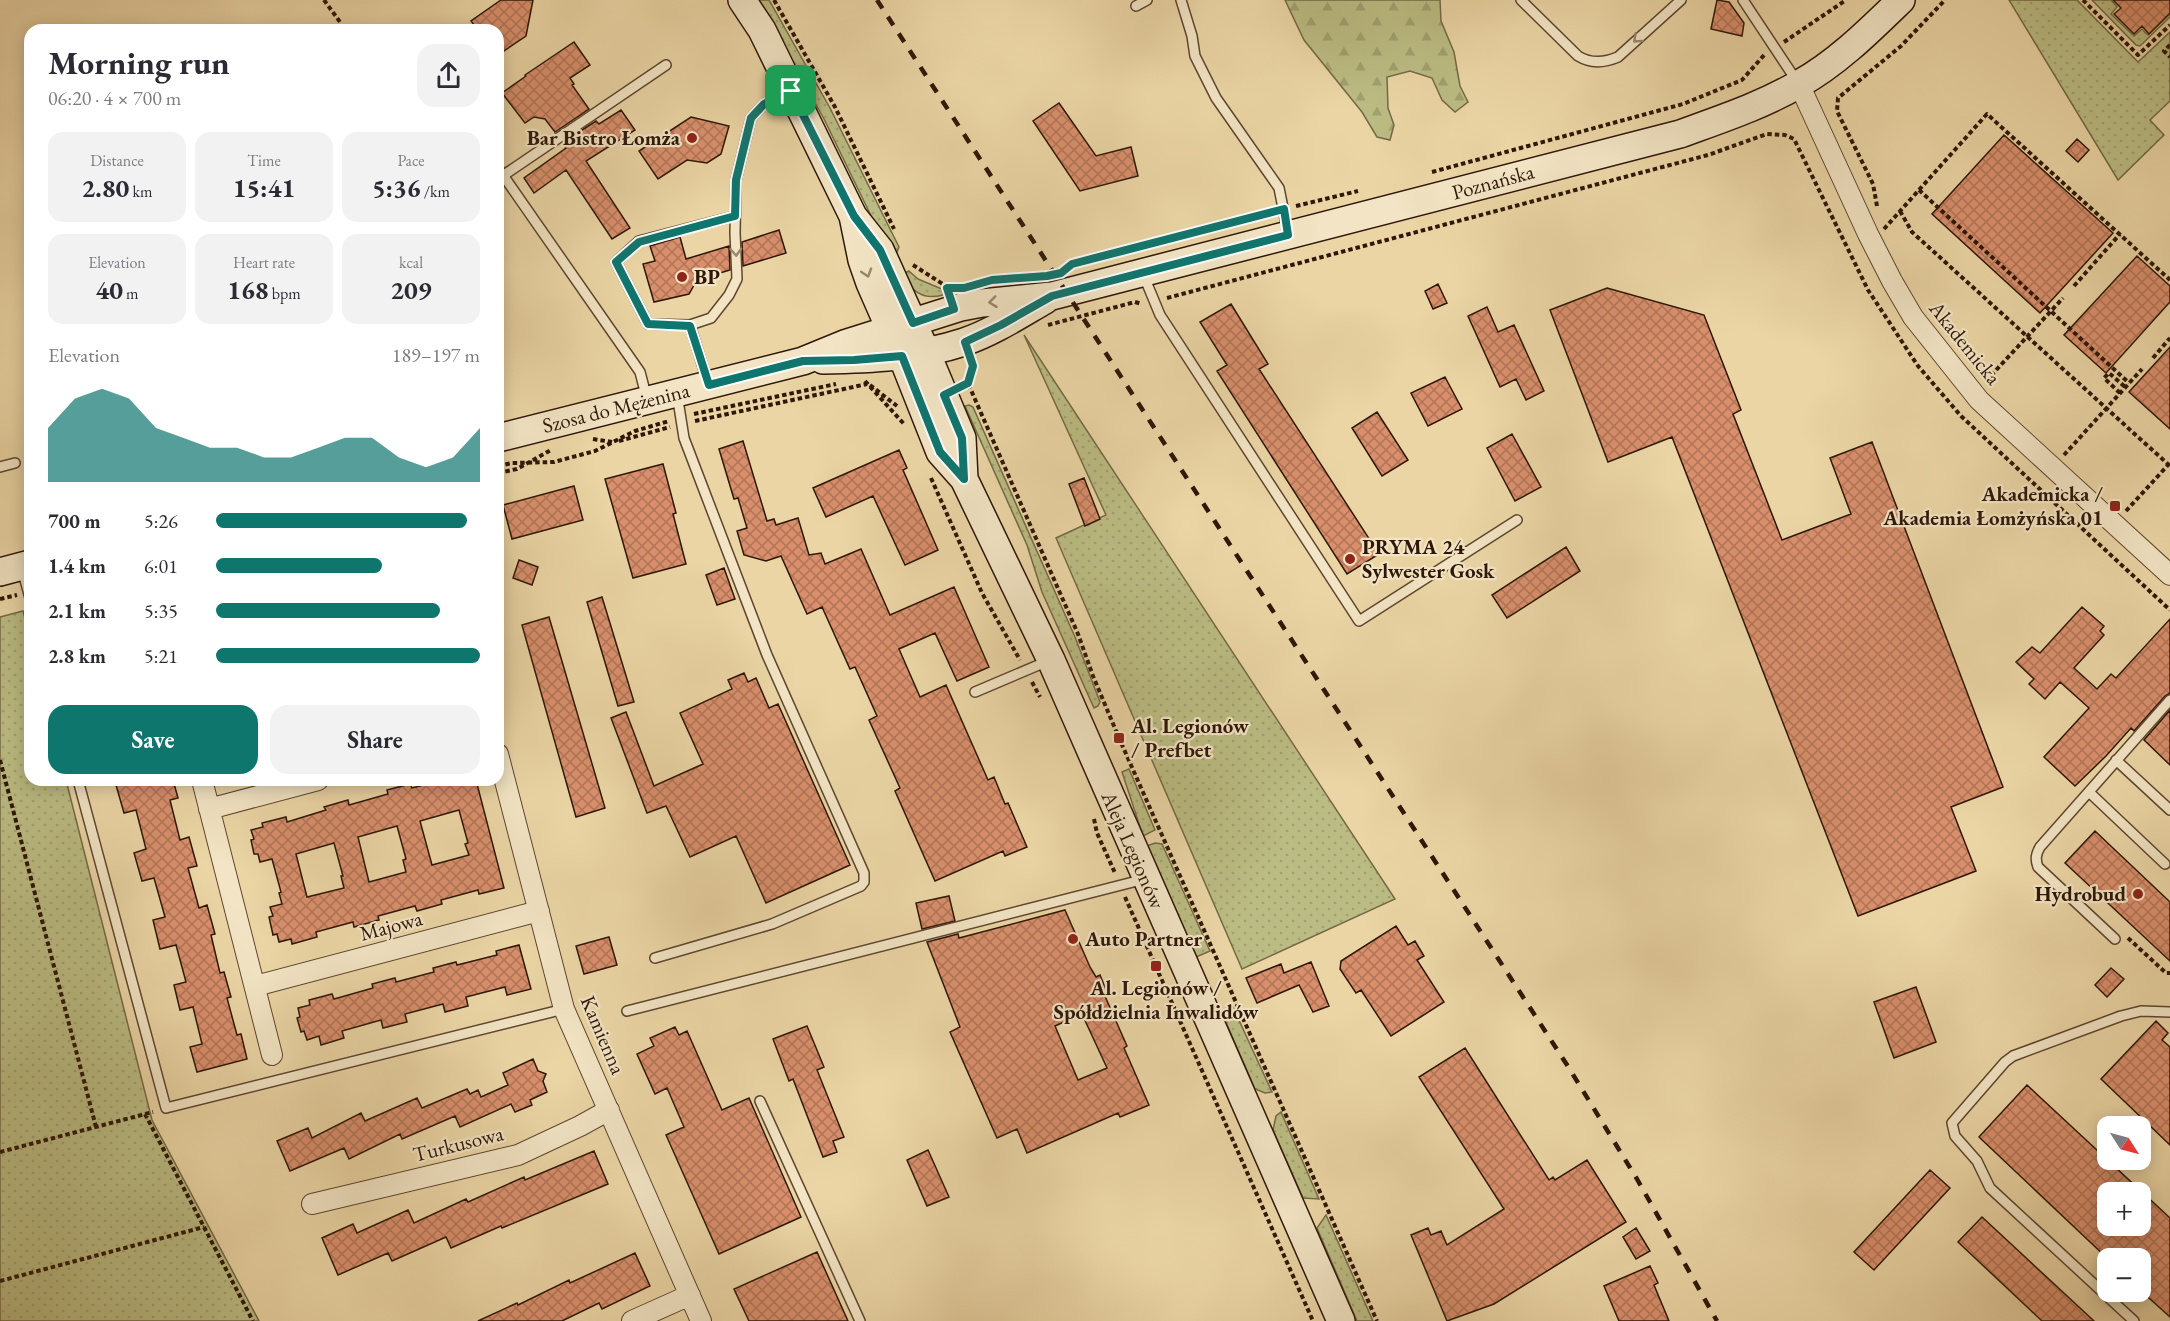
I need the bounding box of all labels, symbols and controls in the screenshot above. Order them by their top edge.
one-way arrow [1634,32,1644,43]
text: Morning run [48,41,230,84]
button: share [417,44,480,107]
pin [765,65,816,116]
icon: arrive [774,74,807,107]
text: 06:20 · 4 × 700 m [48,85,181,111]
place label: Bar Bistro Łomża [527,124,681,151]
marker: Bar Bistro Łomża [685,131,699,145]
text: Distance [90,150,144,171]
text: Time [247,150,281,171]
text: Pace [398,150,424,171]
street label: Poznańska [1449,157,1538,205]
text: 2.80 [82,171,129,205]
text: 15:41 [233,171,295,205]
text: 5:36 [372,171,421,205]
text: km [129,181,152,202]
text: /km [421,181,450,202]
one-way arrow [729,247,742,256]
text: Elevation [88,252,146,273]
text: Heart rate [233,252,295,273]
text: kcal [399,252,423,273]
place label: BP [694,263,720,290]
one-way arrow [859,267,872,278]
marker: BP [675,270,689,284]
text: 40 [95,273,123,307]
text: 168 [227,273,269,307]
text: 209 [390,273,432,307]
text: m [123,283,139,304]
text: bpm [269,283,301,304]
one-way arrow [989,295,998,307]
street label: Akademicka [1923,295,2008,390]
text: Elevation [48,342,120,368]
text: 189–197 m [392,342,480,368]
street label: Szosa do Mężenina [539,376,693,439]
place label: Akademicka / Akademia Łomżyńska 01 [1882,480,2103,531]
marker: Akademicka / Akademia Łomżyńska 01 [2108,499,2122,513]
text: 700 m [48,508,101,534]
text: 5:26 [144,508,178,534]
place label: PRYMA 24 Sylwester Gosk [1362,533,1495,584]
marker: PRYMA 24 Sylwester Gosk [1343,552,1357,566]
text: 1.4 km [48,553,106,579]
text: 6:01 [144,553,178,579]
text: 2.1 km [48,598,106,624]
text: 5:35 [144,598,178,624]
text: 2.8 km [48,643,106,669]
text: 5:21 [144,643,178,669]
button: Save [48,705,258,774]
button: Share [270,705,480,774]
place label: Al. Legionów / Prefbet [1130,712,1249,763]
marker: Al. Legionów / Prefbet [1112,731,1126,745]
street label: Aleja Legionów [1095,786,1172,913]
place label: Hydrobud [2035,880,2126,907]
marker: Hydrobud [2131,887,2145,901]
street label: Majowa [356,904,426,947]
place label: Auto Partner [1084,925,1202,952]
marker: Auto Partner [1066,932,1080,946]
marker: Al. Legionów / Spółdzielnia Inwalidów [1149,959,1163,973]
place label: Al. Legionów / Spółdzielnia Inwalidów [1054,974,1259,1025]
street label: Kamienna [575,991,632,1079]
north arrow [2097,1116,2151,1170]
map controls [2097,1116,2151,1302]
street label: Turkusowa [410,1119,507,1168]
button: + [2097,1182,2151,1236]
button: − [2097,1248,2151,1302]

